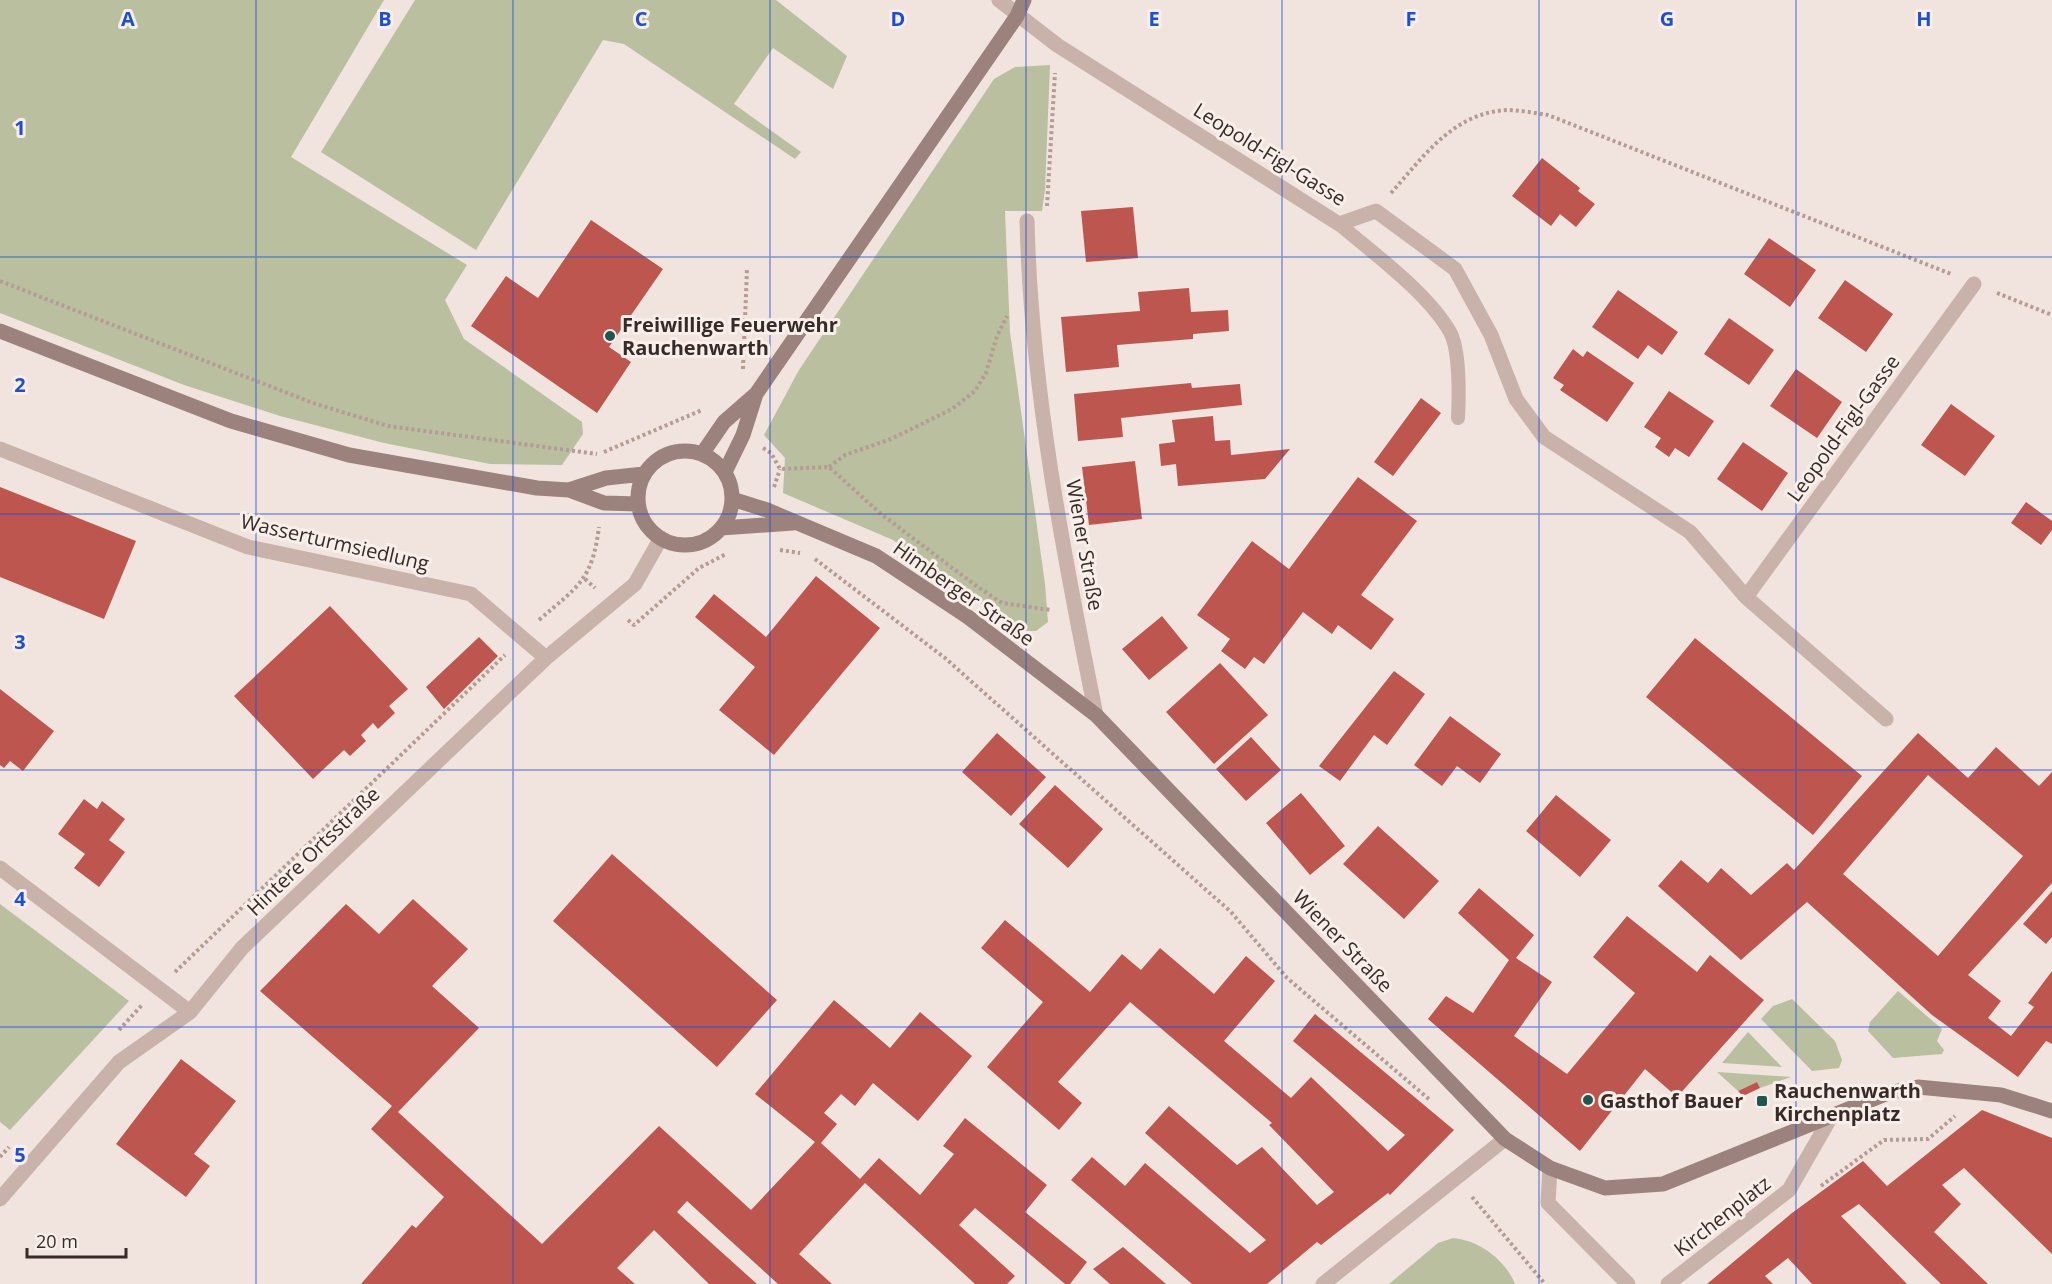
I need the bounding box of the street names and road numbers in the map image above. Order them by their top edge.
street label: Leopold-Figl-Gasse [1188,96,1352,212]
street label: Leopold-Figl-Gasse [1781,349,1905,507]
street label: Wiener Straße [1060,477,1110,613]
street label: Wasserturmsiedlung [238,507,432,577]
street label: Himberger Straße [888,534,1040,652]
street label: Hintere Ortsstraße [241,780,385,922]
street label: Wiener Straße [1287,884,1399,998]
street label: Kirchenplatz [1668,1170,1776,1262]

